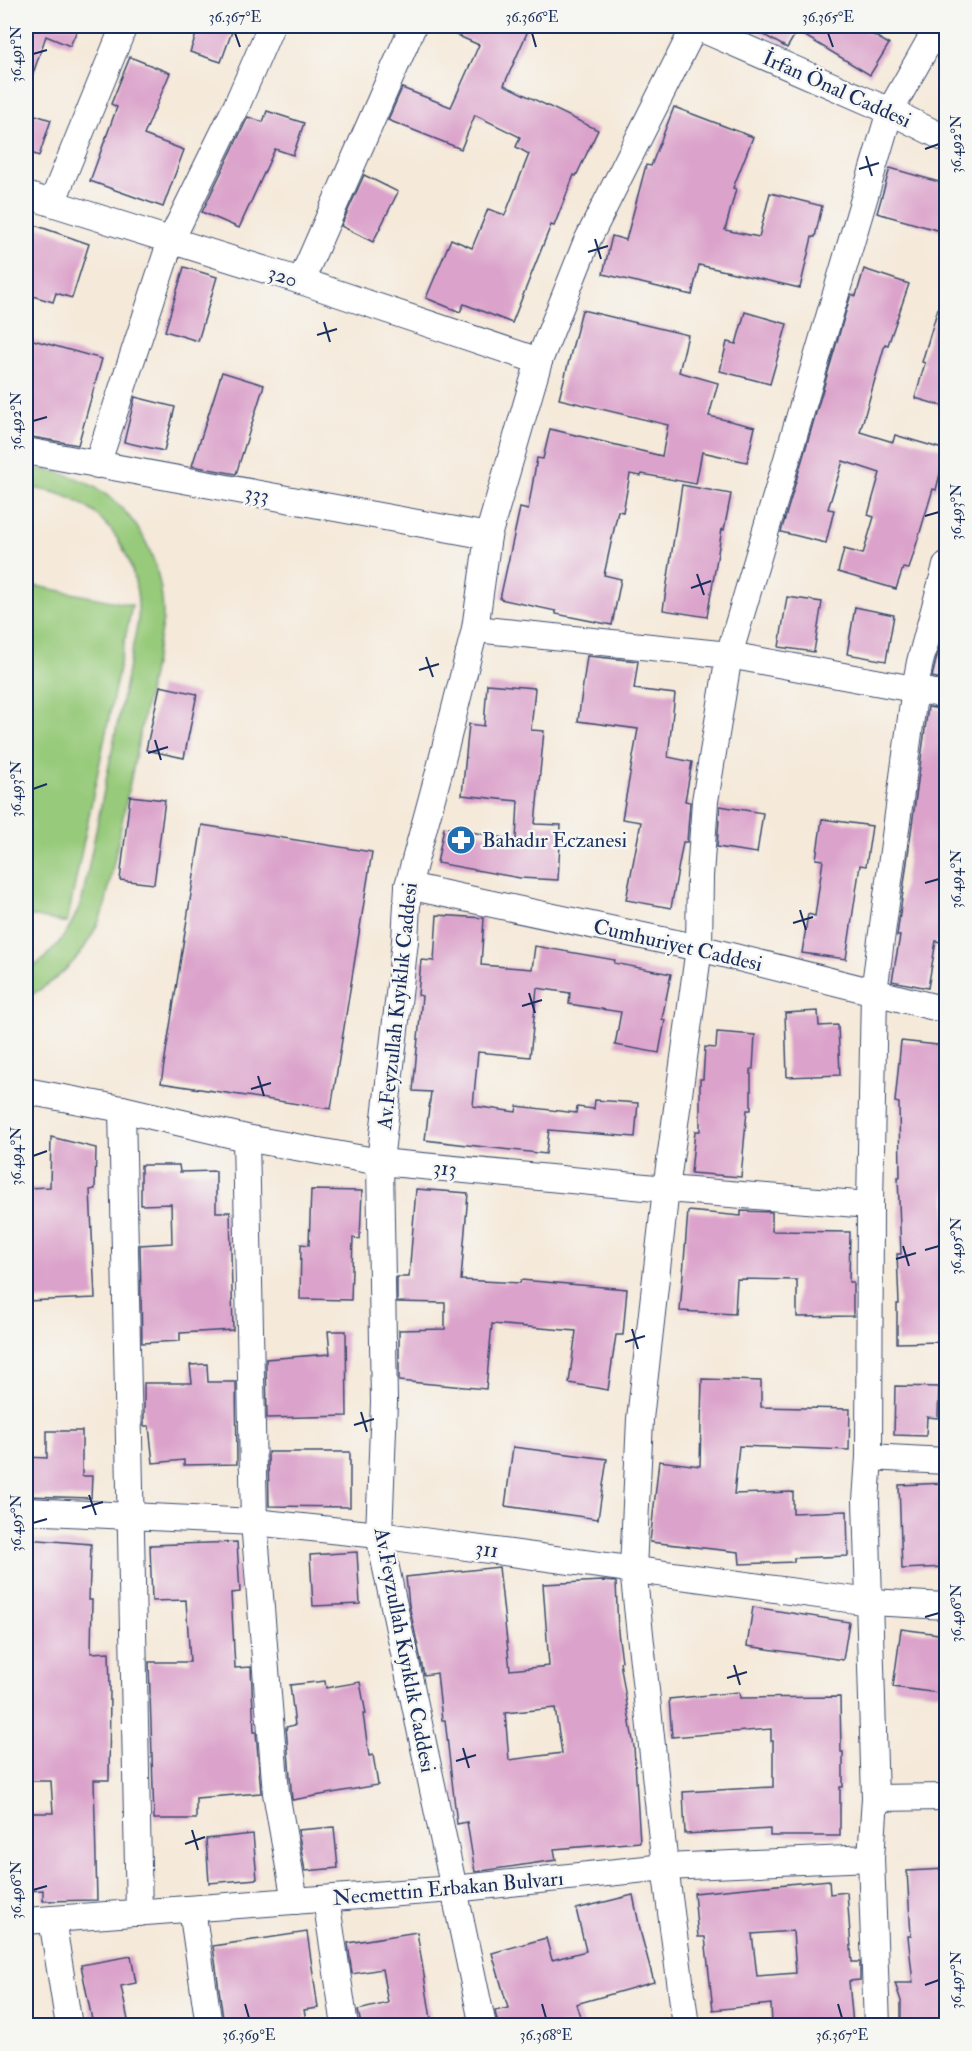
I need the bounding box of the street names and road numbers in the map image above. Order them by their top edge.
street label: İrfan Önal Caddesi [758,45,916,134]
street label: 320 [265,259,301,294]
street label: 333 [243,479,271,510]
street label: Av.Feyzullah Kıyıklık Caddesi [371,881,424,1132]
street label: Cumhuriyet Caddesi [591,913,765,978]
street label: 313 [432,1154,458,1183]
street label: Av.Feyzullah Kıyıklık Caddesi [367,1525,442,1775]
street label: 311 [474,1535,500,1564]
street label: Necmettin Erbakan Bulvarı [331,1865,565,1912]

